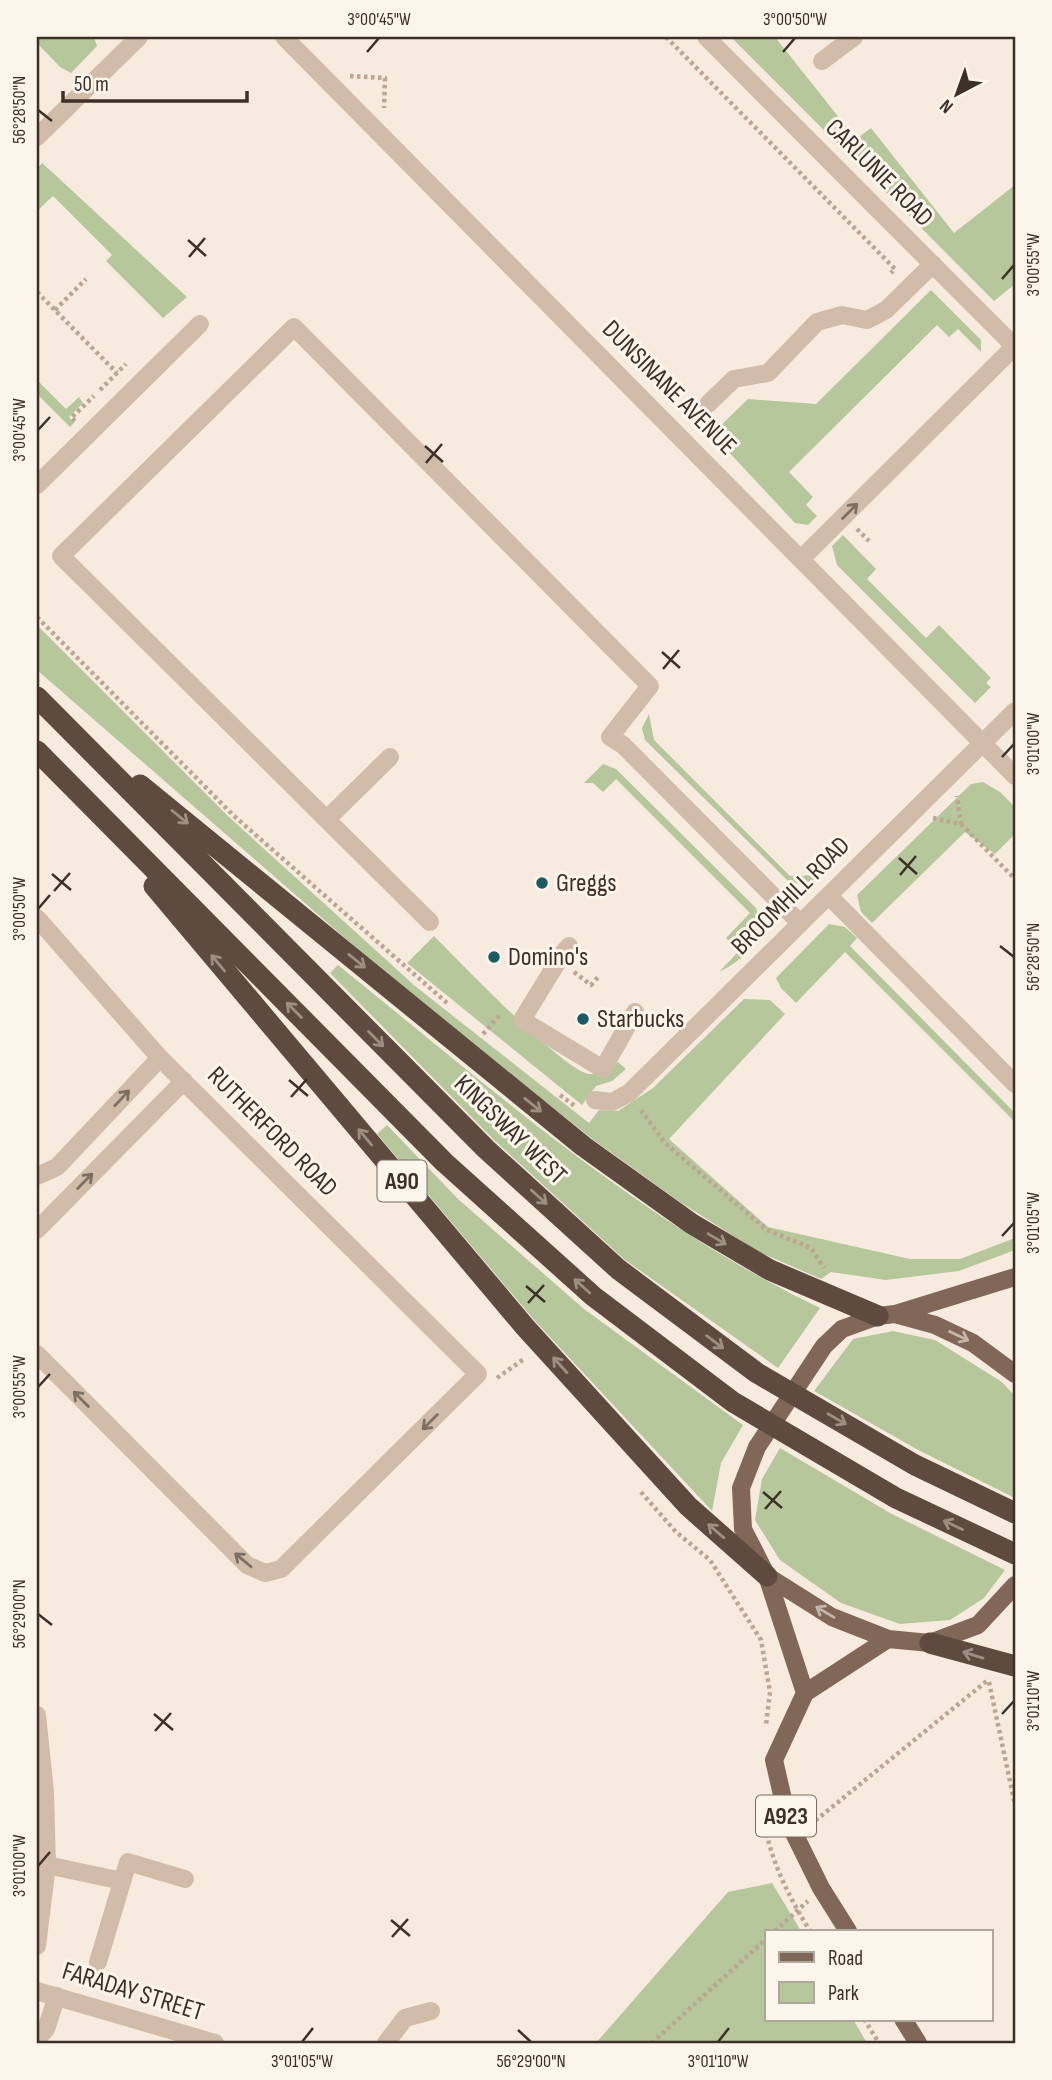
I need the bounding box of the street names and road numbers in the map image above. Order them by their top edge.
street label: CARLUNIE ROAD [819,113,939,233]
street label: DUNSINANE AVENUE [595,314,743,462]
street label: BROOMHILL ROAD [725,830,857,962]
street label: RUTHERFORD ROAD [200,1060,344,1204]
street label: KINGSWAY WEST [447,1069,573,1191]
road number: A90 [378,1161,426,1202]
road number: A923 [756,1796,816,1837]
street label: FARADAY STREET [58,1956,208,2028]

